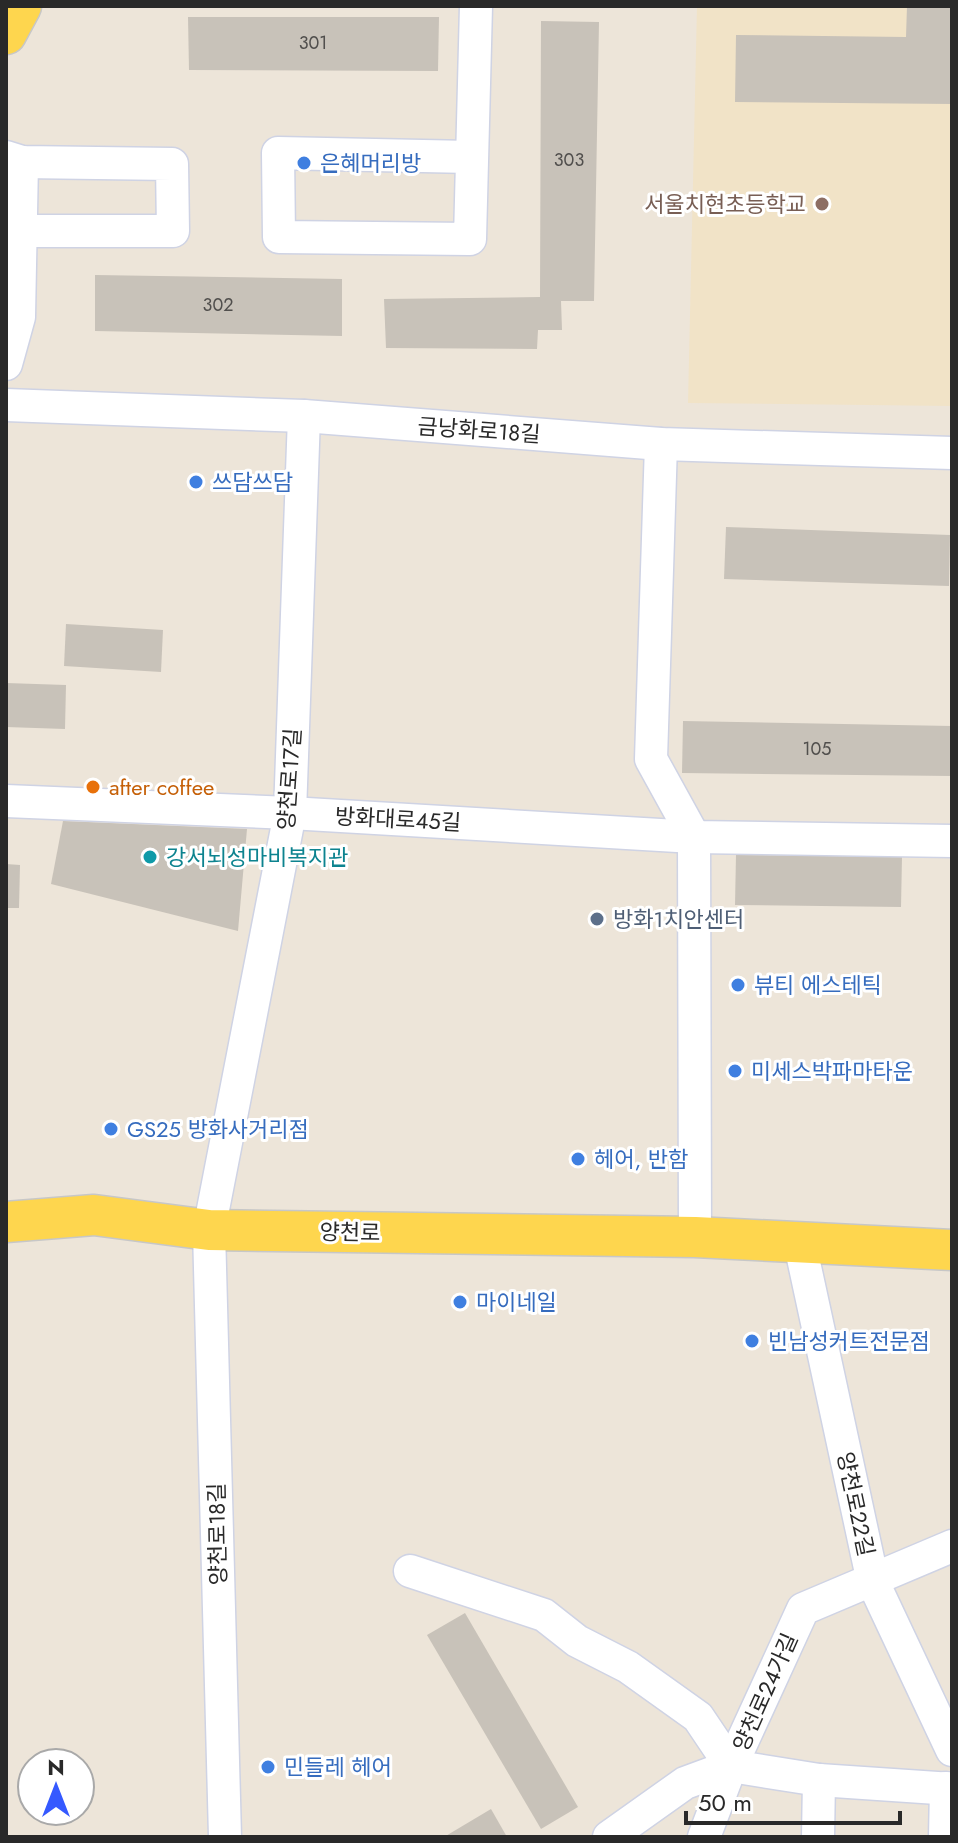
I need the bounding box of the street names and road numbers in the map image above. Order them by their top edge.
street label: 금낭화로18길 [416,410,542,450]
street label: 양천로17길 [269,727,309,831]
street label: 방화대로45길 [334,800,462,838]
street label: 양천로 [319,1215,381,1249]
street label: 양천로22길 [829,1449,883,1559]
street label: 양천로18길 [200,1482,234,1586]
street label: 양천로24가길 [725,1628,805,1756]

